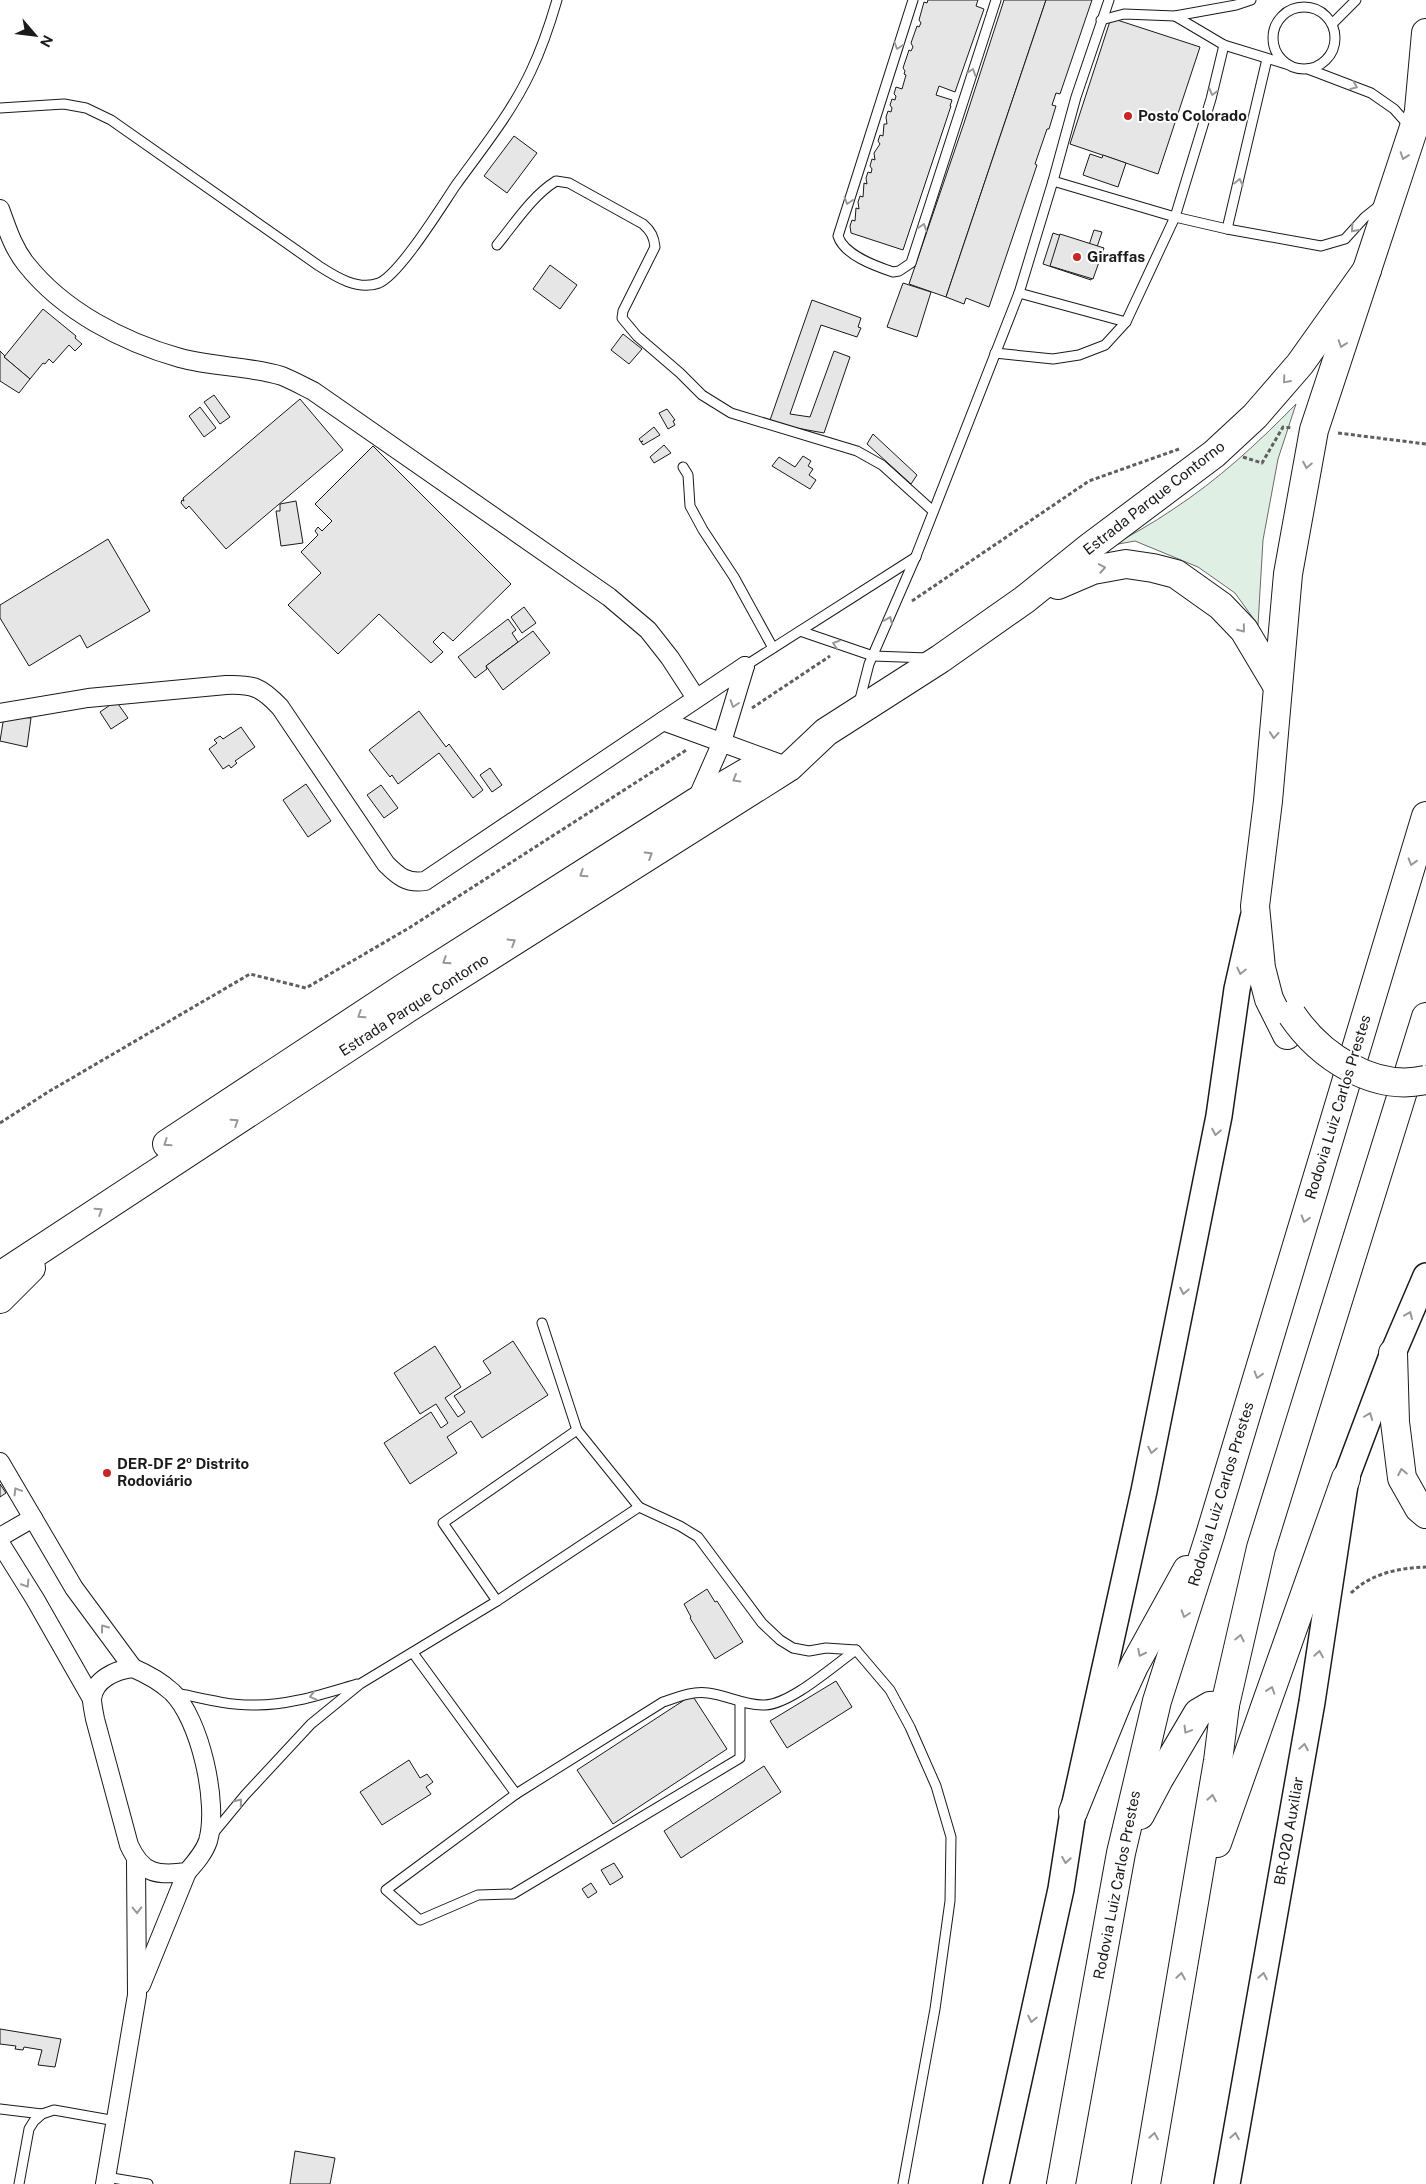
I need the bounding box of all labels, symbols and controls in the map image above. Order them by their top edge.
north arrow [10,10,60,60]
text: N [37,33,56,50]
one-way arrow [894,42,904,50]
one-way arrow [967,68,977,77]
one-way arrow [1349,80,1357,90]
one-way arrow [1208,88,1219,97]
place label: Posto Colorado [1138,107,1247,124]
marker: Posto Colorado [1122,110,1134,122]
one-way arrow [1399,152,1409,160]
one-way arrow [1233,177,1244,186]
one-way arrow [844,196,854,205]
one-way arrow [917,223,927,231]
one-way arrow [1351,223,1360,232]
place label: Giraffas [1087,248,1145,265]
marker: Giraffas [1071,251,1083,263]
one-way arrow [1338,339,1348,348]
one-way arrow [1283,374,1292,383]
street label: Estrada Parque Contorno [1080,437,1228,558]
one-way arrow [1302,461,1313,469]
one-way arrow [1097,564,1106,574]
one-way arrow [882,616,893,625]
one-way arrow [1237,623,1245,632]
one-way arrow [833,640,841,650]
one-way arrow [729,699,739,708]
one-way arrow [1268,731,1279,739]
one-way arrow [732,772,741,782]
one-way arrow [644,852,653,862]
one-way arrow [1407,858,1417,866]
one-way arrow [579,867,588,877]
one-way arrow [506,939,515,949]
street label: Estrada Parque Contorno [336,950,492,1059]
one-way arrow [442,955,451,964]
one-way arrow [1236,967,1247,976]
one-way arrow [357,1009,366,1019]
street label: Rodovia Luiz Carlos Prestes [1301,1013,1374,1201]
one-way arrow [230,1118,239,1128]
one-way arrow [1211,1127,1221,1136]
one-way arrow [163,1137,172,1147]
one-way arrow [94,1207,103,1217]
one-way arrow [1300,1214,1310,1223]
one-way arrow [1179,1287,1189,1295]
one-way arrow [1403,1311,1414,1320]
one-way arrow [1253,1370,1263,1378]
street label: Rodovia Luiz Carlos Prestes [1184,1400,1257,1588]
one-way arrow [1363,1412,1373,1421]
one-way arrow [1147,1446,1158,1455]
place label: DER-DF 2º Distrito Rodoviário [117,1455,250,1489]
marker: DER-DF 2º Distrito Rodoviário [101,1467,113,1479]
one-way arrow [1398,1468,1408,1477]
one-way arrow [14,1488,24,1497]
one-way arrow [20,1578,29,1588]
one-way arrow [1180,1609,1190,1617]
one-way arrow [101,1624,110,1634]
one-way arrow [1234,1634,1245,1643]
one-way arrow [1137,1648,1147,1657]
one-way arrow [1314,1650,1324,1658]
one-way arrow [1265,1686,1275,1695]
one-way arrow [309,1691,317,1701]
one-way arrow [1184,1724,1194,1733]
one-way arrow [1298,1743,1308,1751]
street label: BR-020 Auxiliar [1271,1775,1306,1887]
street label: Rodovia Luiz Carlos Prestes [1090,1789,1143,1981]
one-way arrow [1206,1794,1216,1803]
one-way arrow [233,1799,242,1808]
one-way arrow [1061,1855,1071,1864]
one-way arrow [132,1907,142,1915]
one-way arrow [1175,1971,1185,1980]
one-way arrow [1257,1972,1267,1980]
one-way arrow [1028,2014,1038,2023]
one-way arrow [1149,2132,1159,2140]
one-way arrow [1230,2132,1240,2140]

